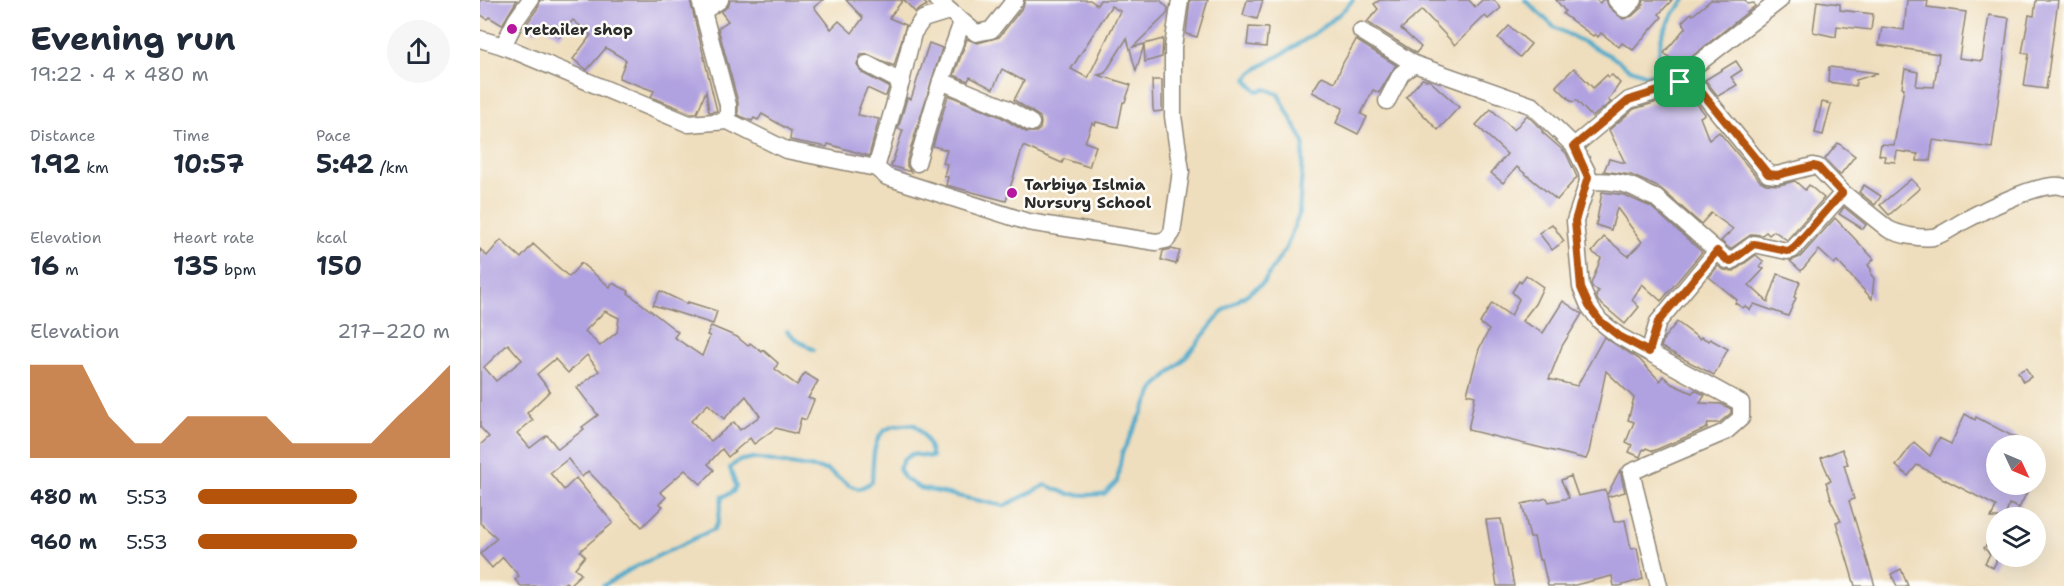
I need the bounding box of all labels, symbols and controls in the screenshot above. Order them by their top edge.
text: Evening run [30,16,236,61]
place label: retailer shop [524,19,633,40]
button: share [387,20,450,83]
marker: retailer shop [505,22,519,36]
pin [1654,56,1705,107]
text: 19:22 · 4 × 480 m [30,61,209,87]
icon: arrive [1663,65,1696,98]
text: Distance [30,125,96,146]
text: Time [173,125,210,146]
text: Pace [316,125,351,146]
text: 1.92 [30,146,81,181]
text: 10:57 [173,146,244,181]
text: 5:42 [316,146,374,181]
text: km [81,157,109,178]
text: /km [374,157,408,178]
place label: Tarbiya Islmia Nursury School [1024,174,1152,213]
marker: Tarbiya Islmia Nursury School [1005,186,1019,200]
text: Elevation [30,227,102,248]
text: Heart rate [173,227,255,248]
text: kcal [316,227,347,248]
text: 16 [30,248,59,283]
text: 135 [173,248,219,283]
text: 150 [316,248,362,283]
text: m [59,259,79,280]
text: bpm [219,259,256,280]
text: Elevation [30,318,120,344]
text: 217–220 m [337,318,450,344]
north arrow [1986,435,2046,495]
map controls [1986,435,2046,567]
text: 480 m [30,484,97,510]
text: 5:53 [126,484,168,510]
button: layers [1986,507,2046,567]
text: 960 m [30,529,97,555]
text: 5:53 [126,529,168,555]

